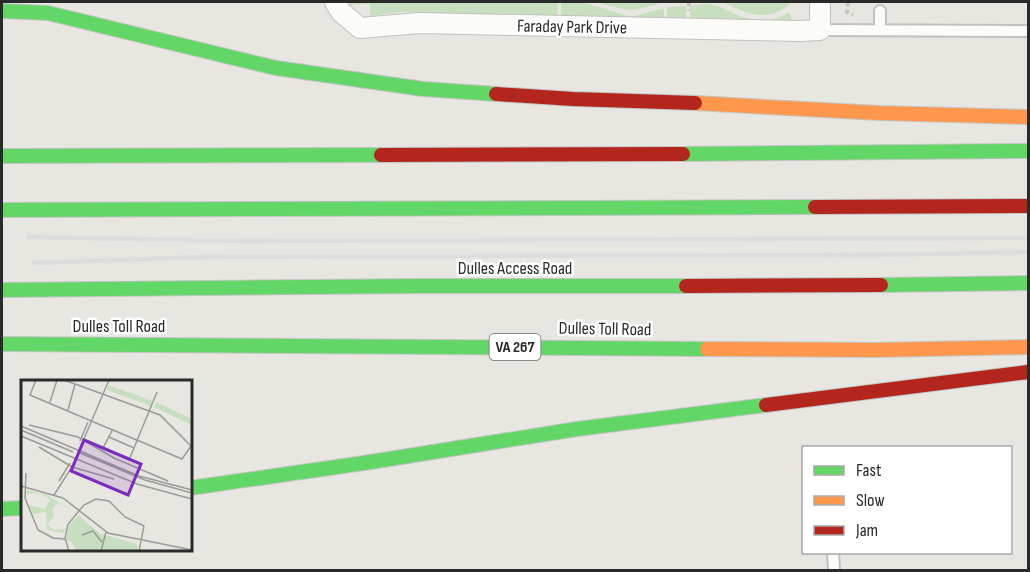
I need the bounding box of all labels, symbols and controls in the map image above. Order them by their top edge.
street label: Faraday Park Drive [517,16,627,38]
street label: Dulles Access Road [458,258,572,279]
street label: Dulles Toll Road [73,316,165,337]
street label: Dulles Toll Road [558,318,652,340]
road number: VA 267 [490,334,540,360]
inset map [21,380,192,551]
legend [802,446,1012,554]
text: Fast [856,460,882,481]
text: Slow [856,490,885,511]
text: Jam [855,520,878,541]

